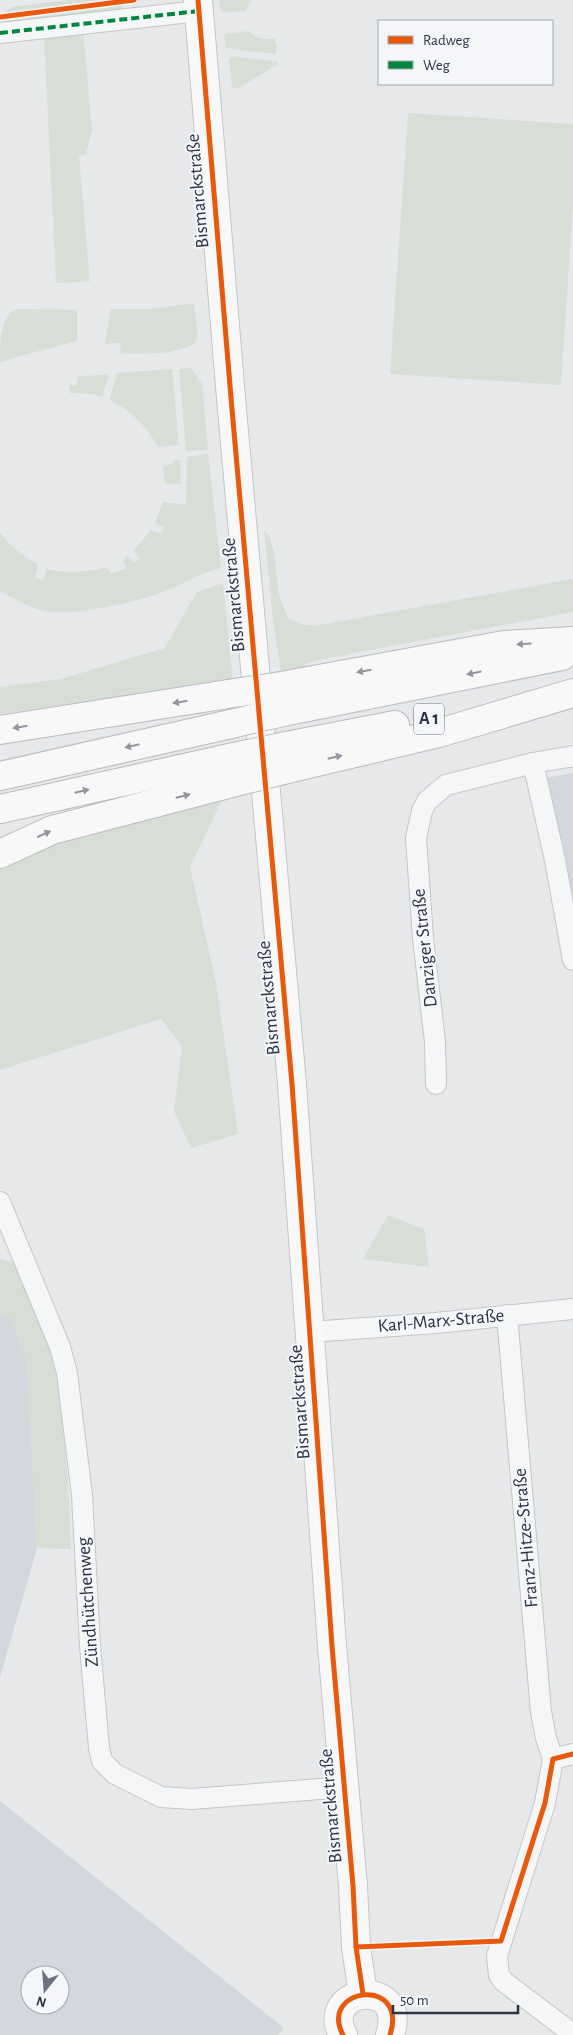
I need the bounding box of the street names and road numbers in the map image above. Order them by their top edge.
street label: Bismarckstraße [184,133,212,249]
street label: Bismarckstraße [220,537,248,653]
road number: A 1 [414,704,444,734]
street label: Danziger Straße [409,888,441,1008]
street label: Bismarckstraße [255,940,283,1056]
street label: Karl-Marx-Straße [377,1306,505,1336]
street label: Bismarckstraße [287,1344,313,1460]
street label: Franz-Hitze-Straße [510,1468,542,1608]
street label: Zündhütchenweg [74,1536,102,1668]
street label: Bismarckstraße [317,1748,345,1864]

